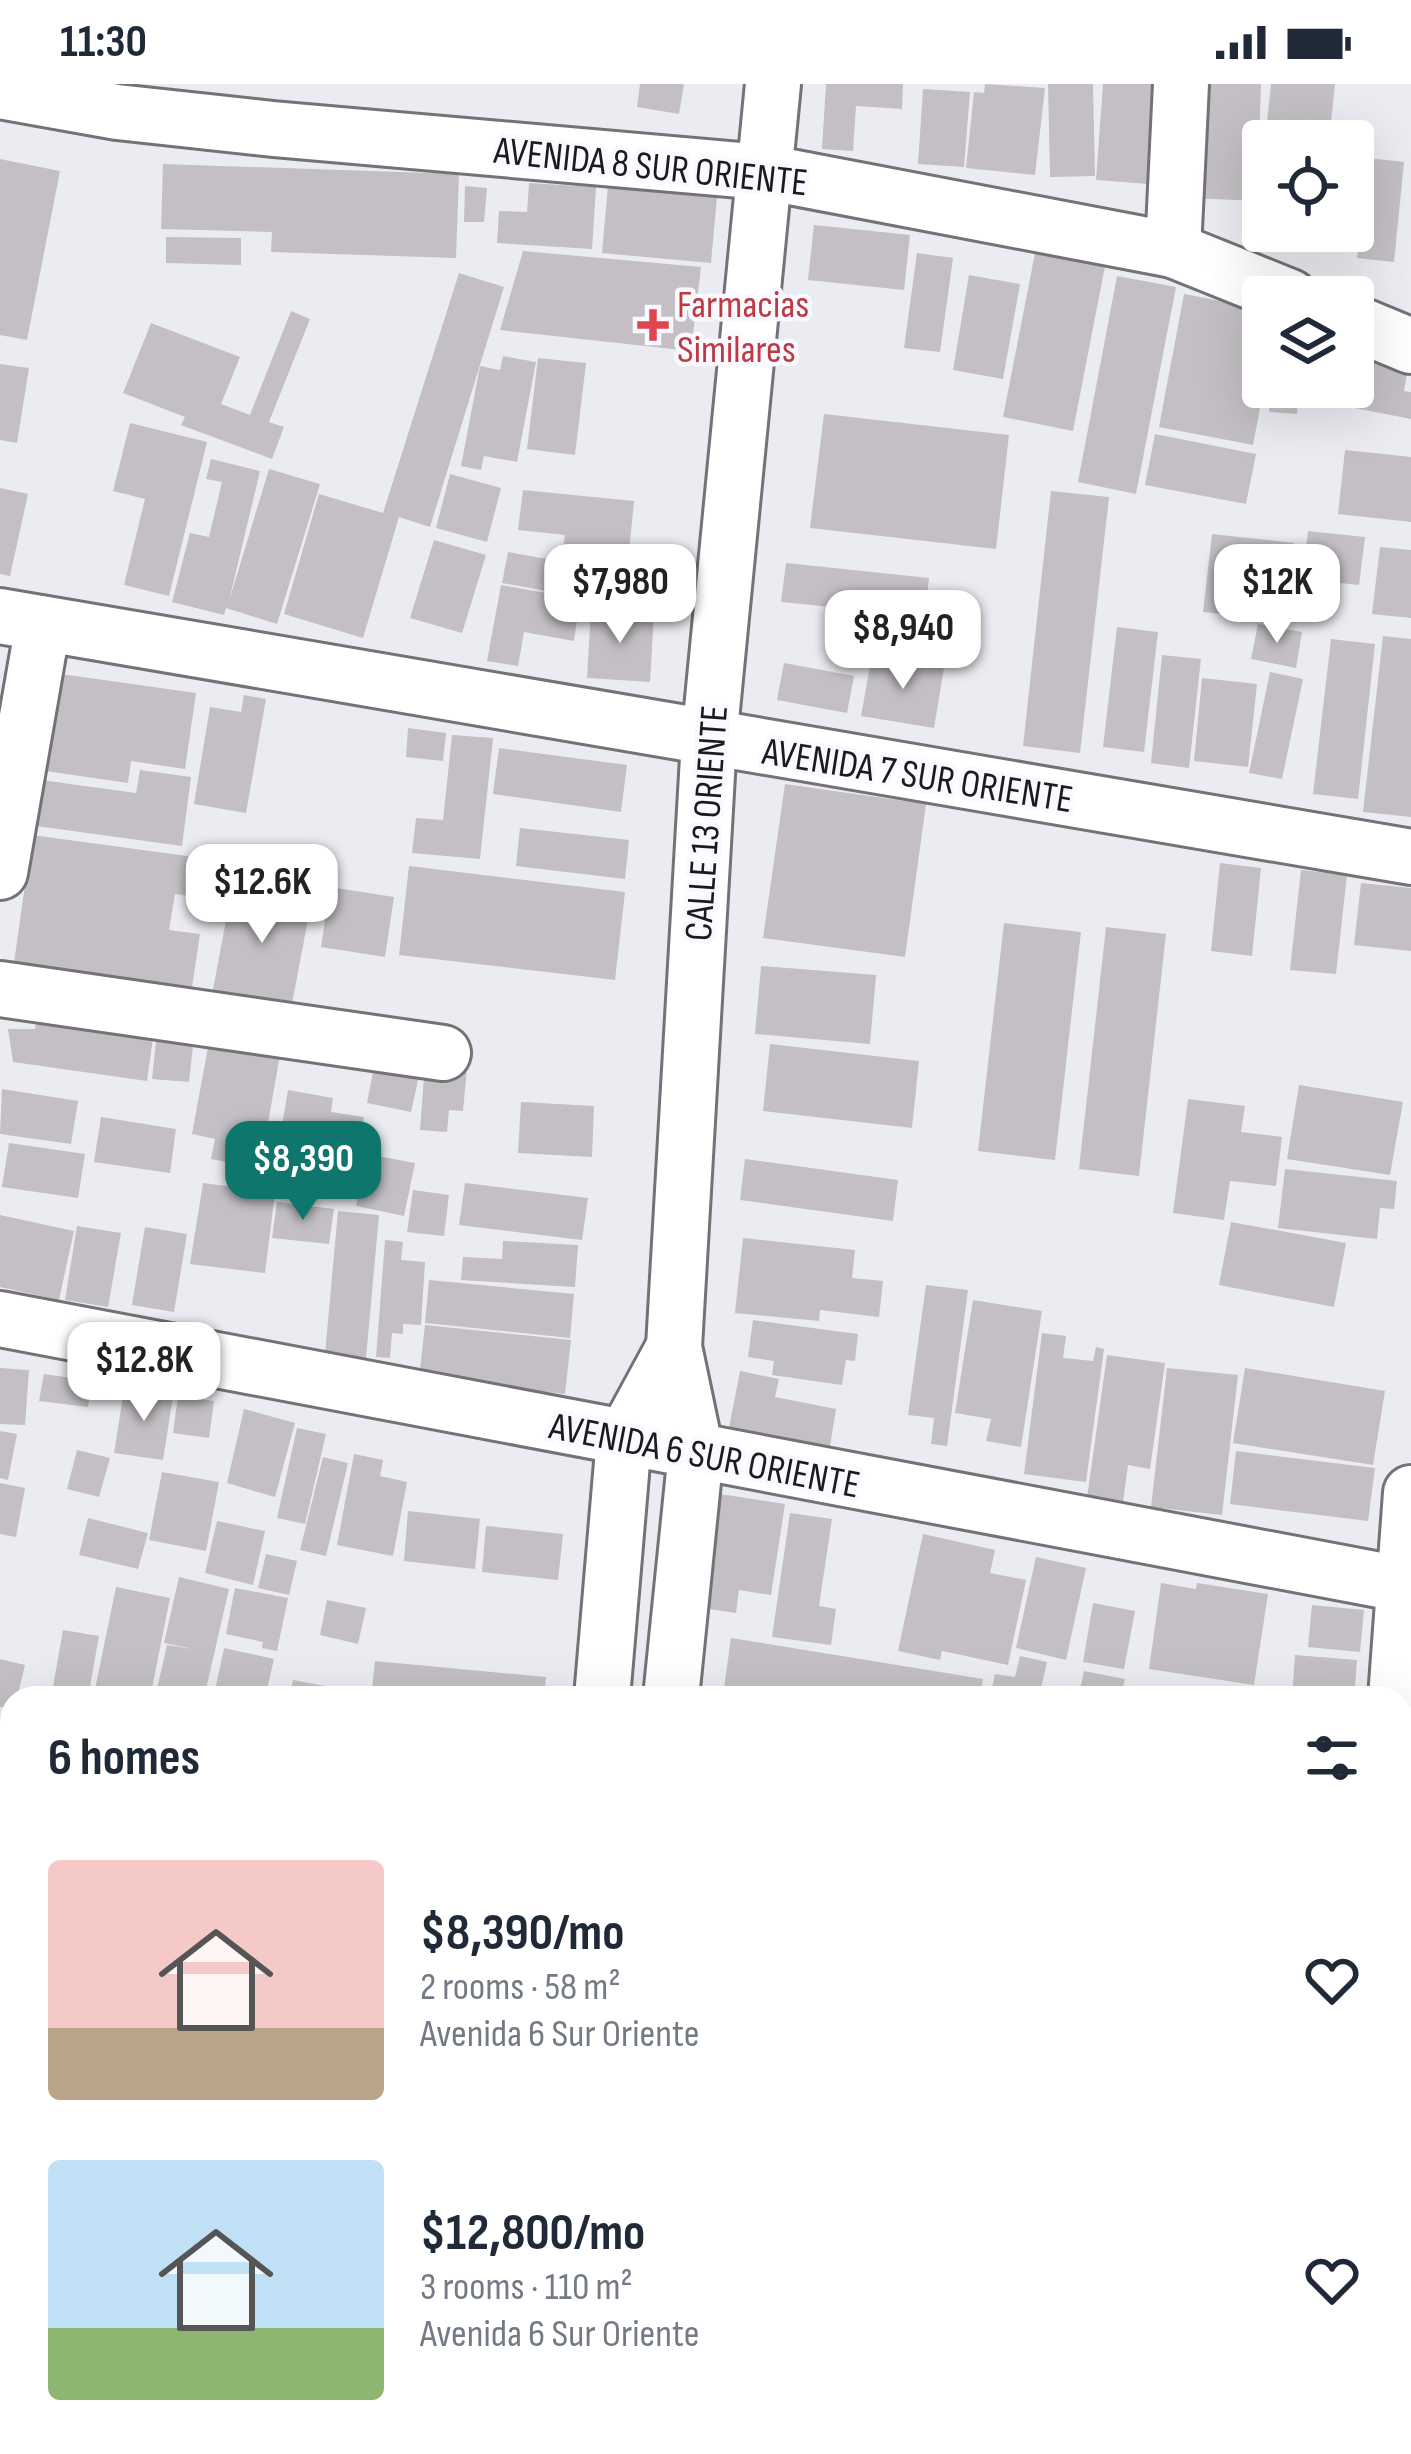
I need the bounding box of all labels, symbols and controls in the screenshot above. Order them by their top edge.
text: 11:30 [60,15,147,70]
map controls [1242,120,1374,408]
button: locate [1242,120,1374,252]
street label: AVENIDA 8 SUR ORIENTE [491,128,810,207]
button: layers [1242,276,1374,408]
place label: Farmacias Similares [677,282,809,374]
marker: Farmacias Similares [640,312,666,338]
pin: $7,980 [522,544,718,646]
pin: $12K [1206,544,1348,646]
text: $7,980 [571,559,669,606]
text: $12K [1241,559,1313,606]
pin: $8,940 [805,590,1001,692]
text: $8,940 [852,605,954,652]
street label: CALLE 13 ORIENTE [676,704,739,943]
street label: AVENIDA 7 SUR ORIENTE [758,729,1076,824]
pin: $12.6K [164,844,360,946]
text: $12.6K [213,859,311,906]
pin: $8,390 [205,1121,401,1223]
text: $8,390 [252,1136,354,1183]
pin: $12.8K [46,1322,242,1424]
text: $12.8K [94,1337,194,1384]
street label: AVENIDA 6 SUR ORIENTE [544,1403,864,1510]
icon: filters [1299,1725,1365,1791]
text: 6 homes [48,1728,200,1789]
text: $8,390/mo [420,1903,624,1964]
icon: home [144,1908,288,2052]
icon: heart [1299,1947,1365,2013]
text: 2 rooms · 58 m² [420,1964,621,2011]
text: Avenida 6 Sur Oriente [420,2011,699,2058]
text: $12,800/mo [420,2203,645,2264]
icon: home [144,2208,288,2352]
icon: heart [1299,2247,1365,2313]
text: 3 rooms · 110 m² [420,2264,633,2311]
text: Avenida 6 Sur Oriente [420,2311,699,2358]

